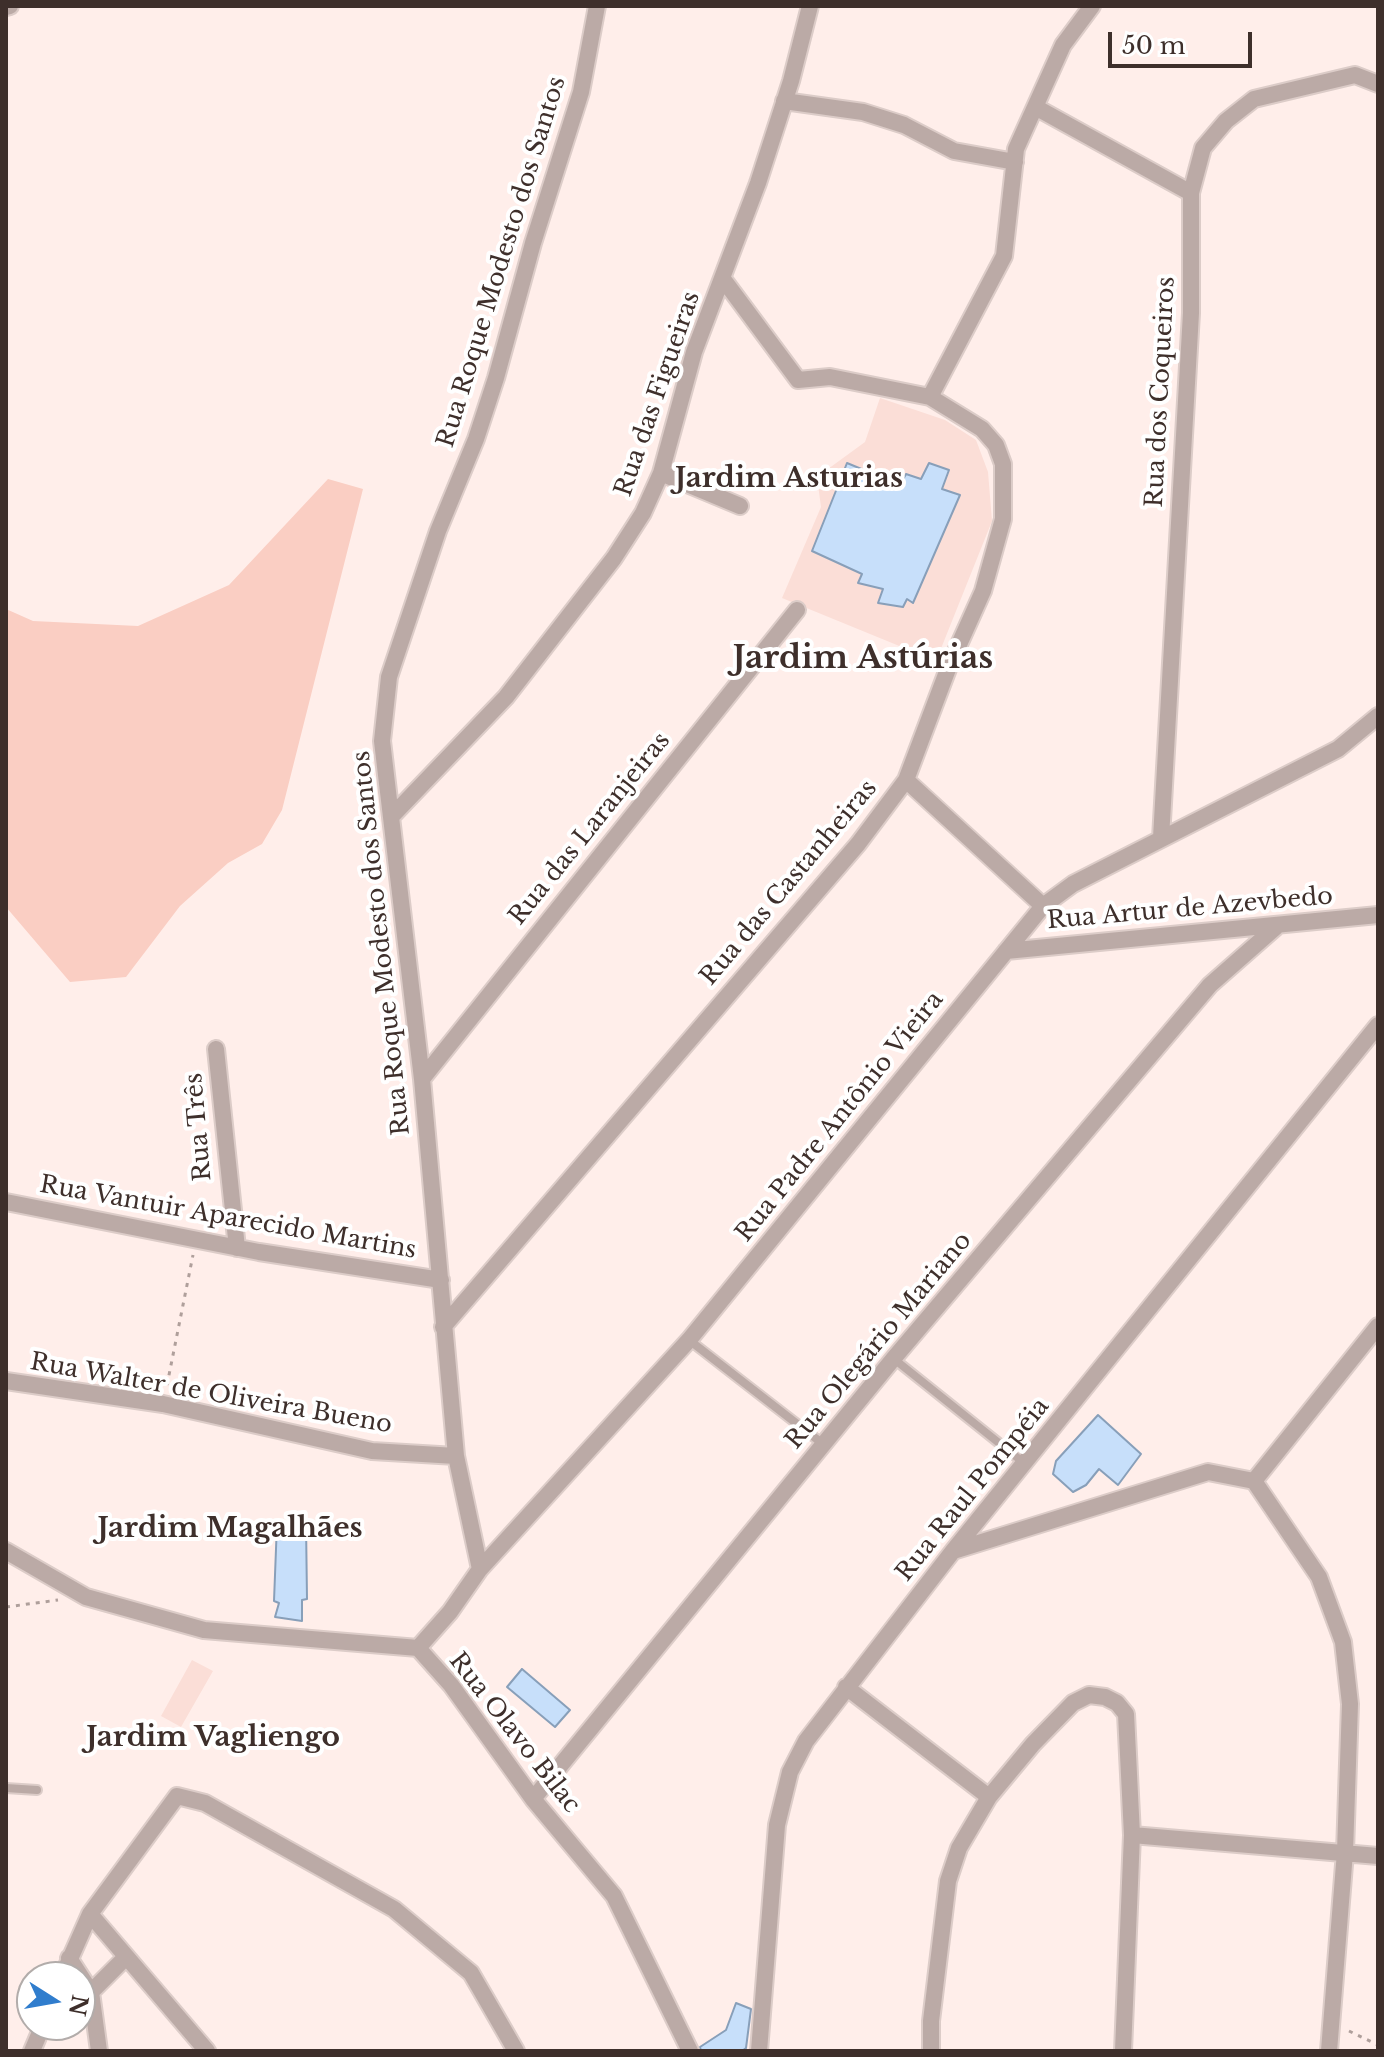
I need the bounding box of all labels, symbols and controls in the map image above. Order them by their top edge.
scale bar [1112,16,1256,66]
text: 50 m [1122,31,1185,60]
street label: Rua Roque Modesto dos Santos [432,73,572,451]
street label: Rua dos Coqueiros [1141,276,1181,508]
street label: Rua das Figueiras [609,288,707,500]
district label: Jardim Asturias [675,462,903,496]
district label: Jardim Astúrias [733,640,993,678]
street label: Rua das Laranjeiras [503,727,677,931]
street label: Rua Roque Modesto dos Santos [347,749,417,1137]
street label: Rua das Castanheiras [695,775,883,991]
street label: Rua Artur de Azevbedo [1046,882,1334,936]
street label: Rua Padre Antônio Vieira [730,986,950,1248]
street label: Rua Três [180,1072,218,1182]
street label: Rua Vantuir Aparecido Martins [38,1171,418,1265]
street label: Rua Olegário Mariano [780,1227,978,1455]
street label: Rua Walter de Oliveira Bueno [28,1348,394,1440]
street label: Rua Raul Pompéia [890,1393,1056,1587]
district label: Jardim Magalhães [97,1512,363,1546]
street label: Rua Olavo Bilac [442,1647,586,1819]
district label: Jardim Vagliengo [86,1721,340,1755]
north arrow [16,1961,96,2041]
text: N [63,1993,93,2018]

